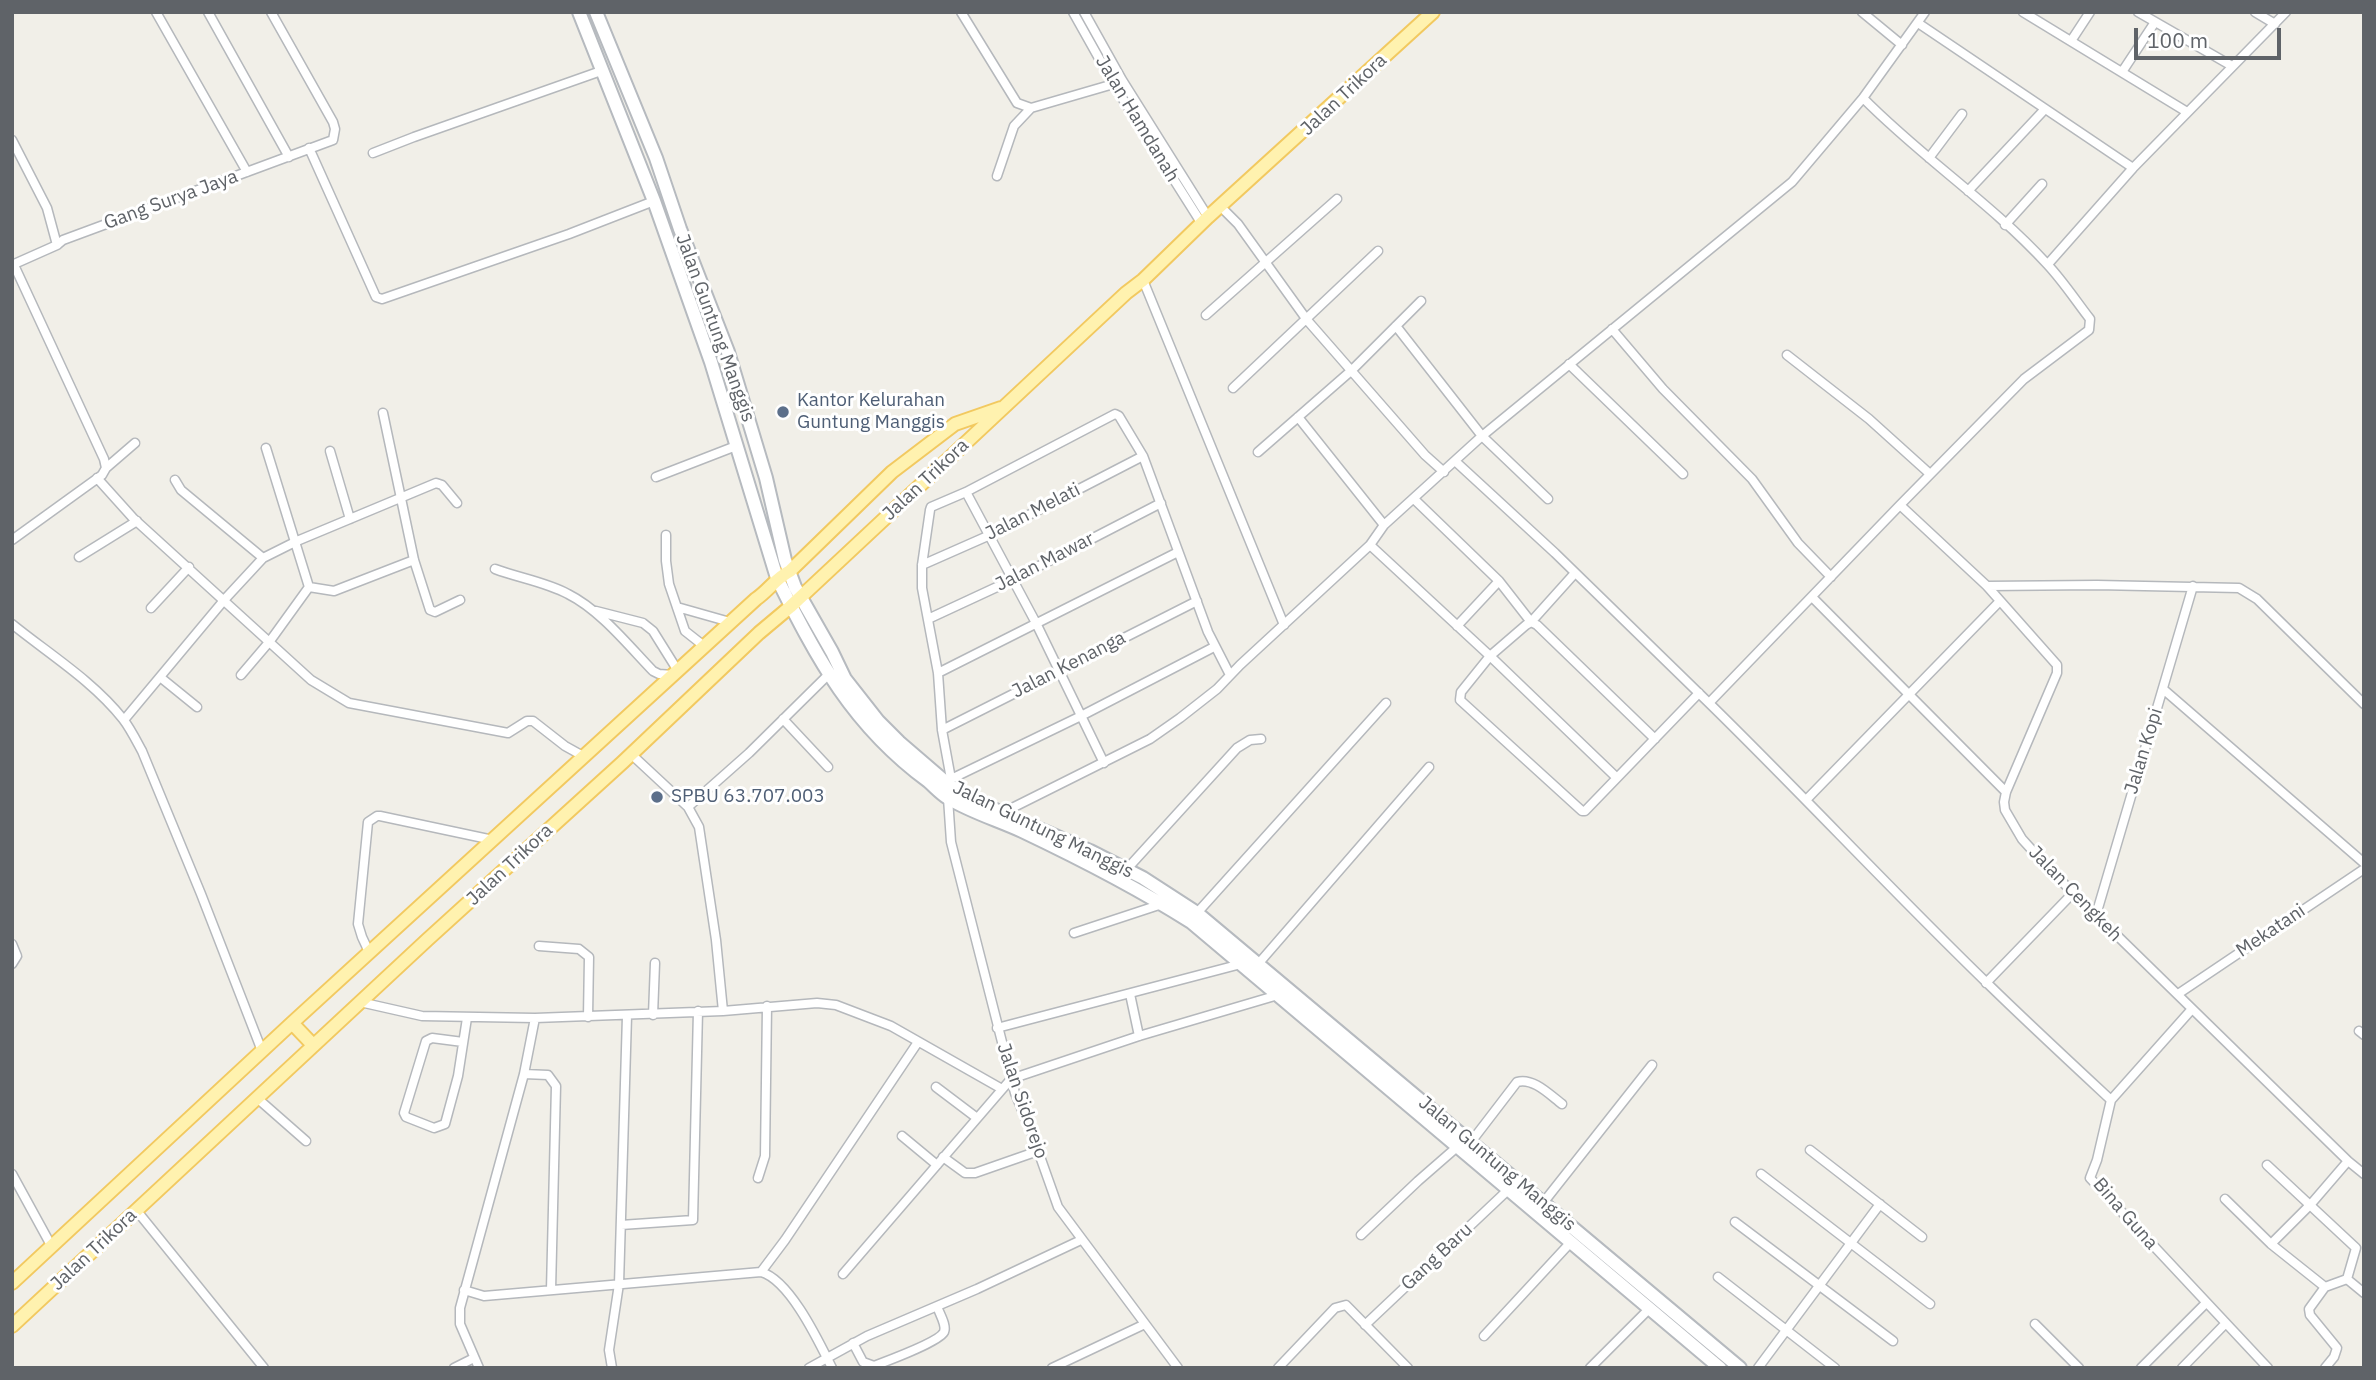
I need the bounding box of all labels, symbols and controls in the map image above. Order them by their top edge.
scale bar [2138,14,2285,58]
text: 100 m [2147,26,2208,54]
street label: Jalan Trikora [1296,49,1392,141]
street label: Jalan Hamdanah [1090,52,1184,186]
street label: Gang Surya Jaya [101,165,241,235]
street label: Jalan Guntung Manggis [670,231,760,425]
place label: Kantor Kelurahan Guntung Manggis [797,390,945,434]
marker: Kantor Kelurahan Guntung Manggis [775,404,791,420]
street label: Jalan Trikora [878,434,974,526]
street label: Jalan Melati [982,478,1084,546]
street label: Jalan Mawar [992,527,1098,597]
street label: Jalan Kenanga [1008,627,1130,703]
street label: Jalan Kopi [2120,705,2168,797]
street label: Jalan Guntung Manggis [949,776,1137,884]
place label: SPBU 63.707.003 [671,786,825,808]
marker: SPBU 63.707.003 [649,789,665,805]
street label: Jalan Trikora [462,819,558,911]
street label: Jalan Cengkeh [2024,841,2126,947]
street label: Mekatani [2232,900,2310,962]
street label: Jalan Sidorejo [992,1040,1052,1162]
street label: Jalan Guntung Manggis [1414,1091,1580,1237]
street label: Bina Guna [2088,1173,2162,1255]
street label: Jalan Trikora [46,1204,142,1296]
street label: Gang Baru [1397,1218,1477,1296]

